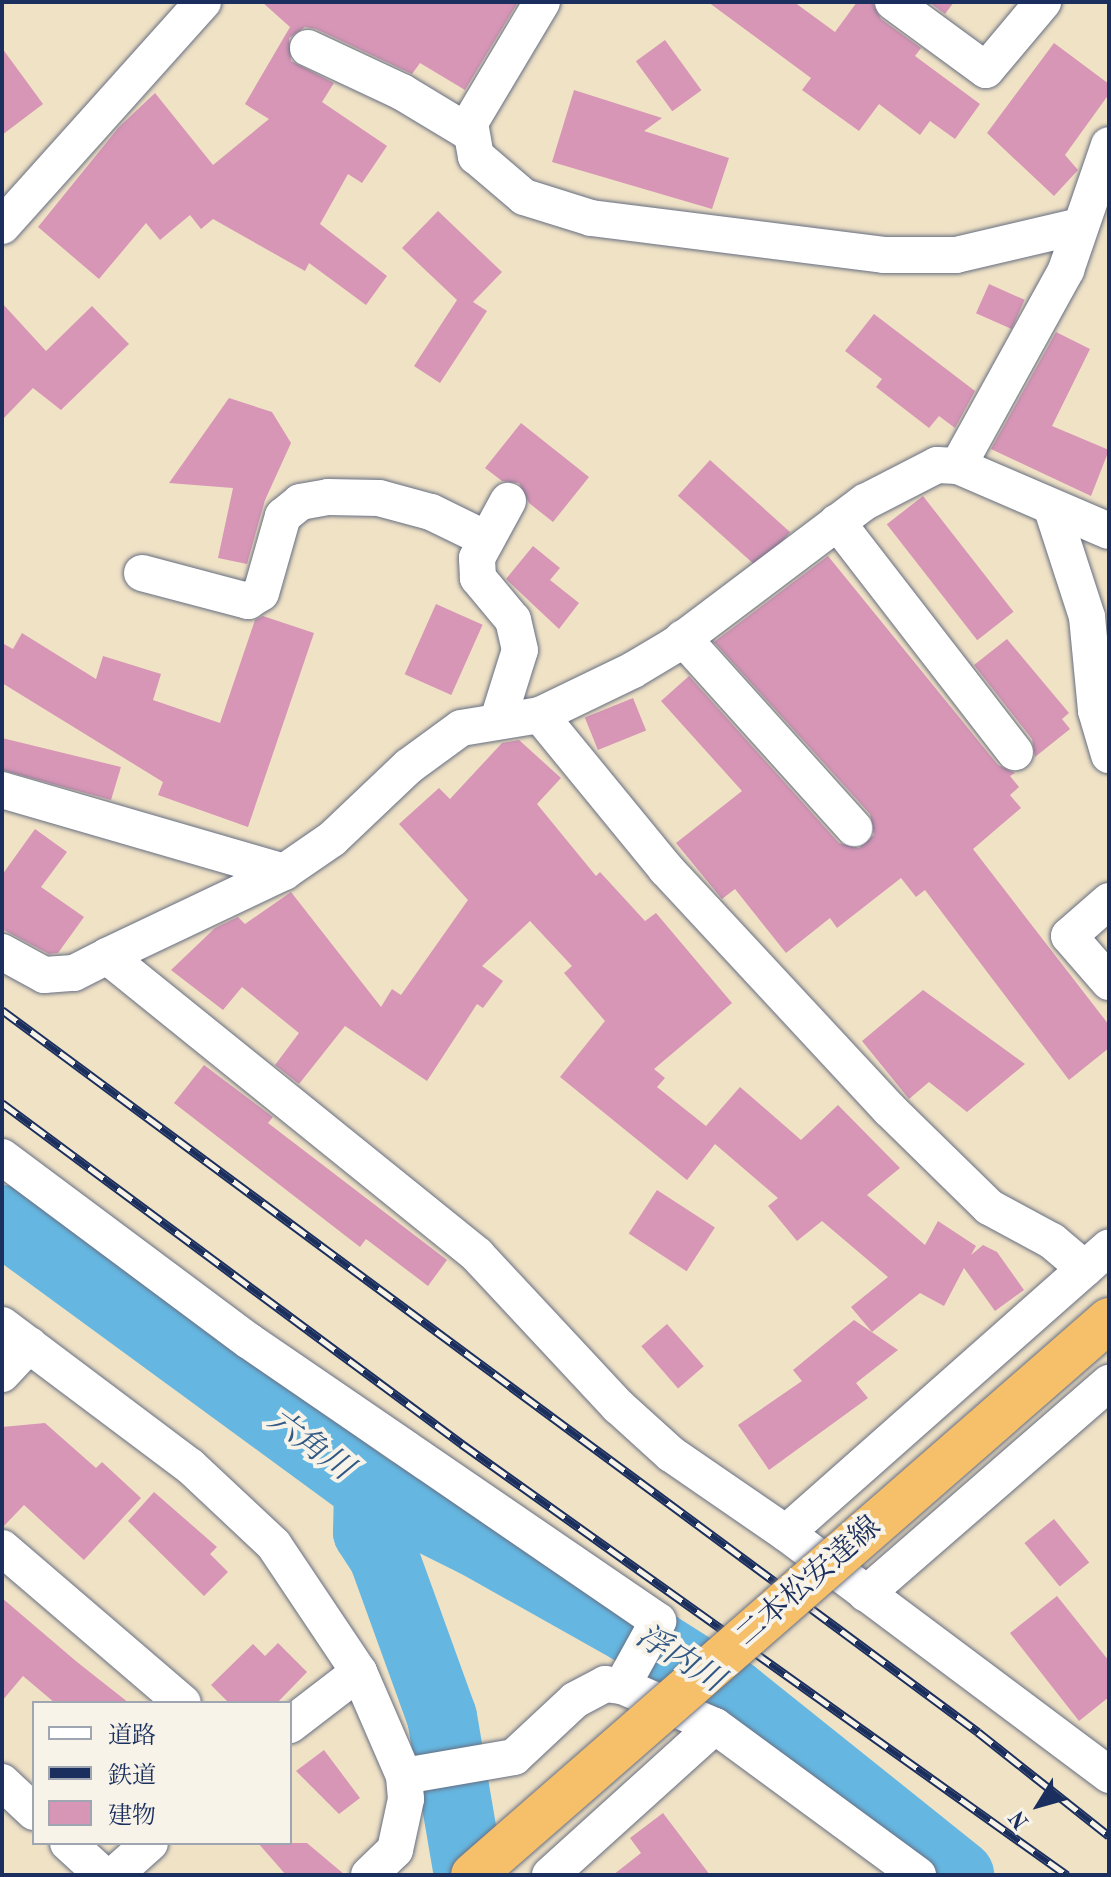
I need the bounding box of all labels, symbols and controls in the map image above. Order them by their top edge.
water label: 六角川 [259,1402,359,1490]
street label: 二本松安達線 [729,1509,889,1655]
water label: 浮内川 [628,1618,730,1702]
legend [32,1701,292,1845]
text: 道路 [108,1725,156,1749]
text: 鉄道 [108,1765,156,1789]
north arrow [999,1765,1079,1845]
text: 建物 [108,1805,156,1829]
text: N [1006,1806,1034,1833]

